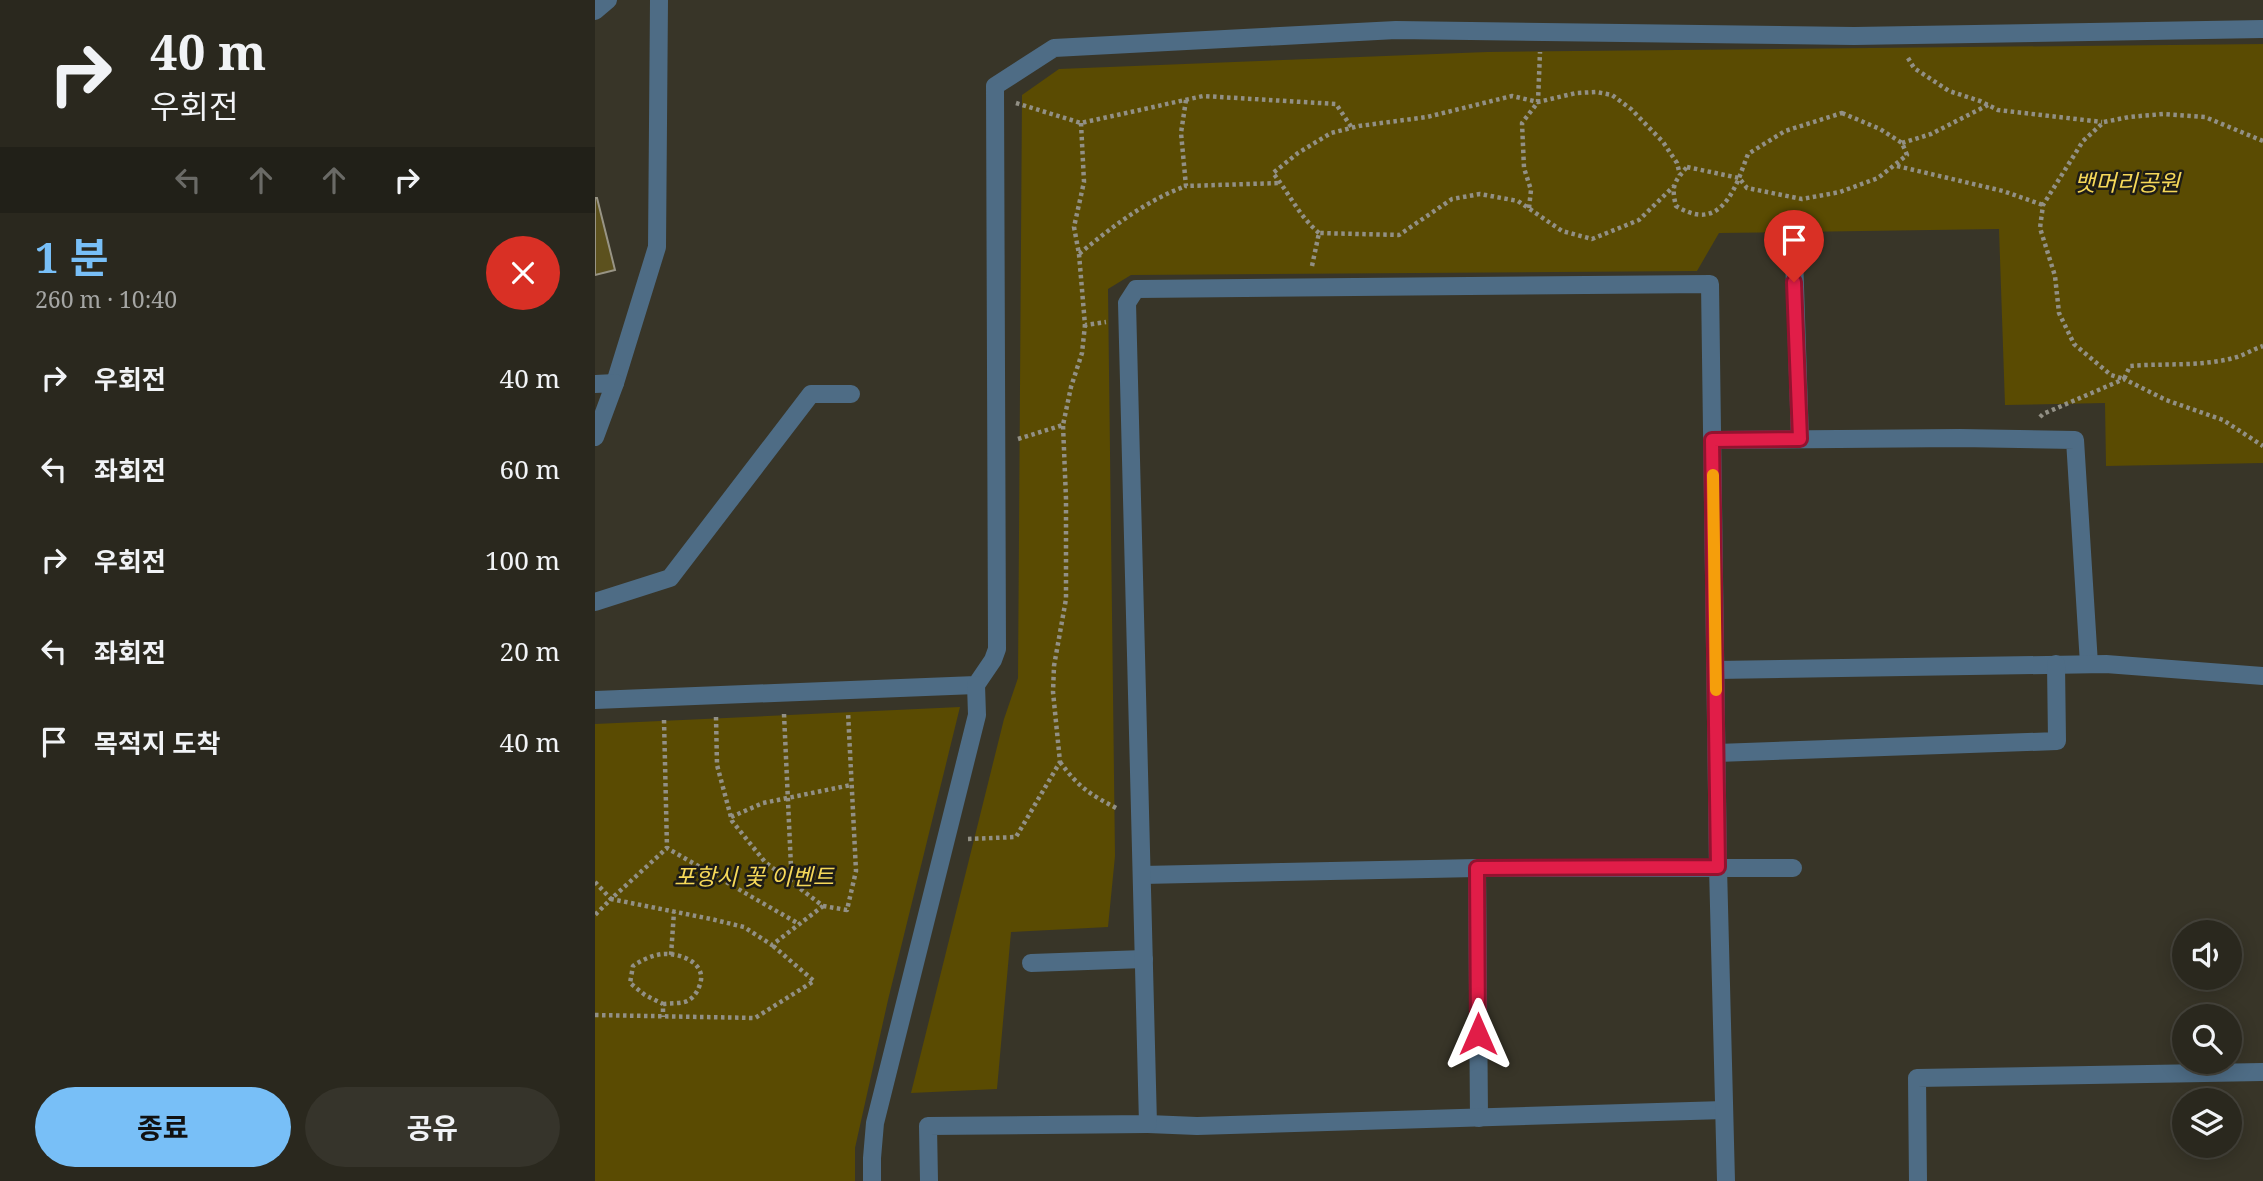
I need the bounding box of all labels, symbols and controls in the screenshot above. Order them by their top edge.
text: 40 m [150,18,266,84]
icon: right [35,28,126,119]
text: 우회전 [150,84,238,127]
icon: left [169,161,207,199]
icon: ahead [242,161,280,199]
icon: ahead [315,161,353,199]
icon: right [388,161,426,199]
park label: 뱃머리공원 [2074,166,2182,198]
pin [1764,210,1824,282]
icon: arrive [1775,221,1813,259]
text: 1 분 [35,228,108,285]
button: close [486,236,560,310]
text: 260 m · 10:40 [35,283,177,315]
icon: right [35,359,73,397]
text: 40 m [500,360,560,396]
text: 우회전 [94,361,166,397]
icon: left [35,450,73,488]
text: 60 m [500,451,560,487]
text: 좌회전 [94,452,166,488]
icon: right [35,541,73,579]
text: 100 m [485,542,560,578]
text: 우회전 [94,543,166,579]
icon: left [35,632,73,670]
text: 20 m [500,633,560,669]
text: 좌회전 [94,634,166,670]
icon: arrive [35,723,73,761]
text: 40 m [500,724,560,760]
text: 목적지 도착 [94,725,220,761]
park label: 포항시 꽃 이벤트 [674,860,835,892]
map controls [2172,920,2242,1158]
button: sound [2172,920,2242,990]
position arrow [1441,997,1515,1071]
button: search [2172,1004,2242,1074]
button: 종료 [35,1087,291,1167]
button: 공유 [305,1087,560,1167]
button: layers [2172,1088,2242,1158]

